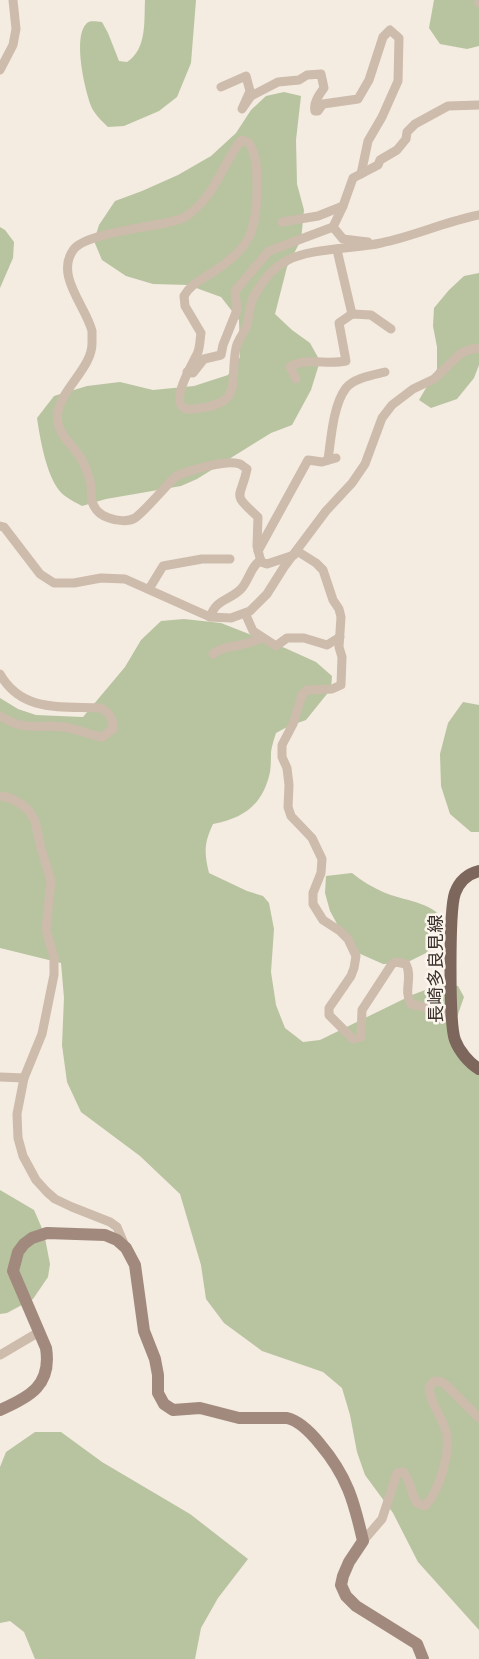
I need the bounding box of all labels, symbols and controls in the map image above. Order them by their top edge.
street label: 長崎多良見線 [425,915,447,1023]

